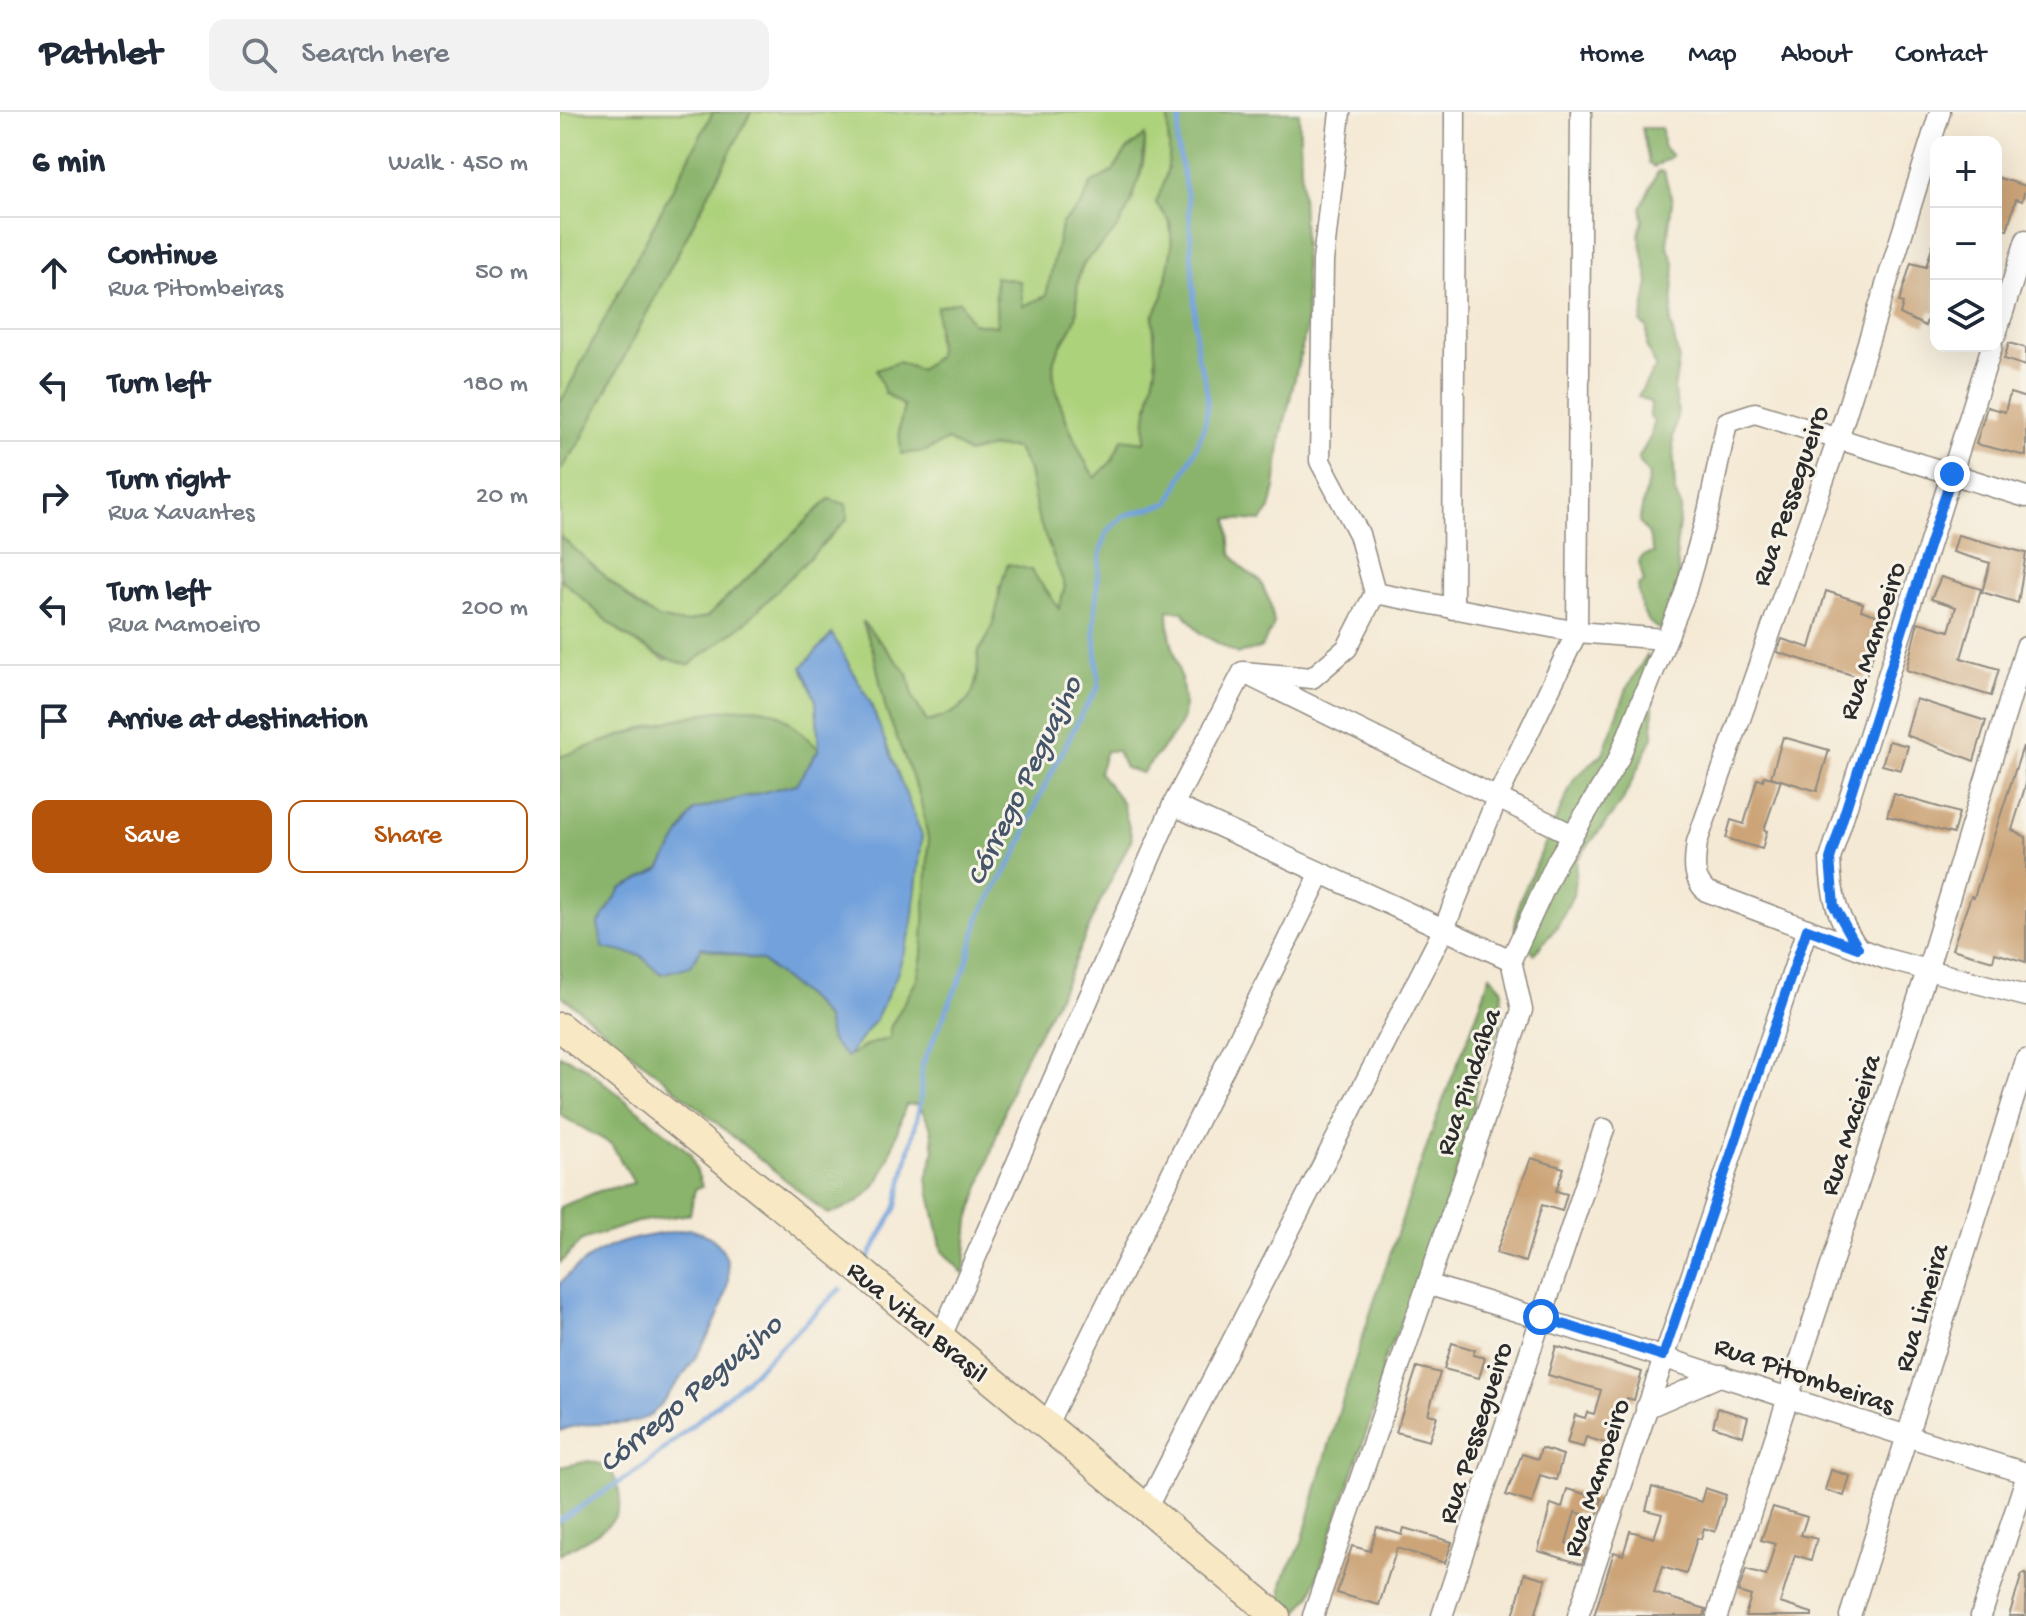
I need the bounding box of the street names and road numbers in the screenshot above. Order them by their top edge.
street label: Rua Pessegueiro [1746,402,1839,591]
street label: Rua Mamoeiro [1833,558,1915,725]
street label: Rua Pindaíba [1430,1003,1511,1160]
street label: Rua Macieira [1814,1049,1891,1200]
street label: Rua Limeira [1888,1239,1959,1376]
street label: Rua Vital Brasil [839,1255,993,1392]
street label: Rua Pitombeiras [1709,1331,1899,1424]
street label: Rua Pessegueiro [1432,1338,1522,1528]
street label: Rua Mamoeiro [1557,1395,1639,1562]

